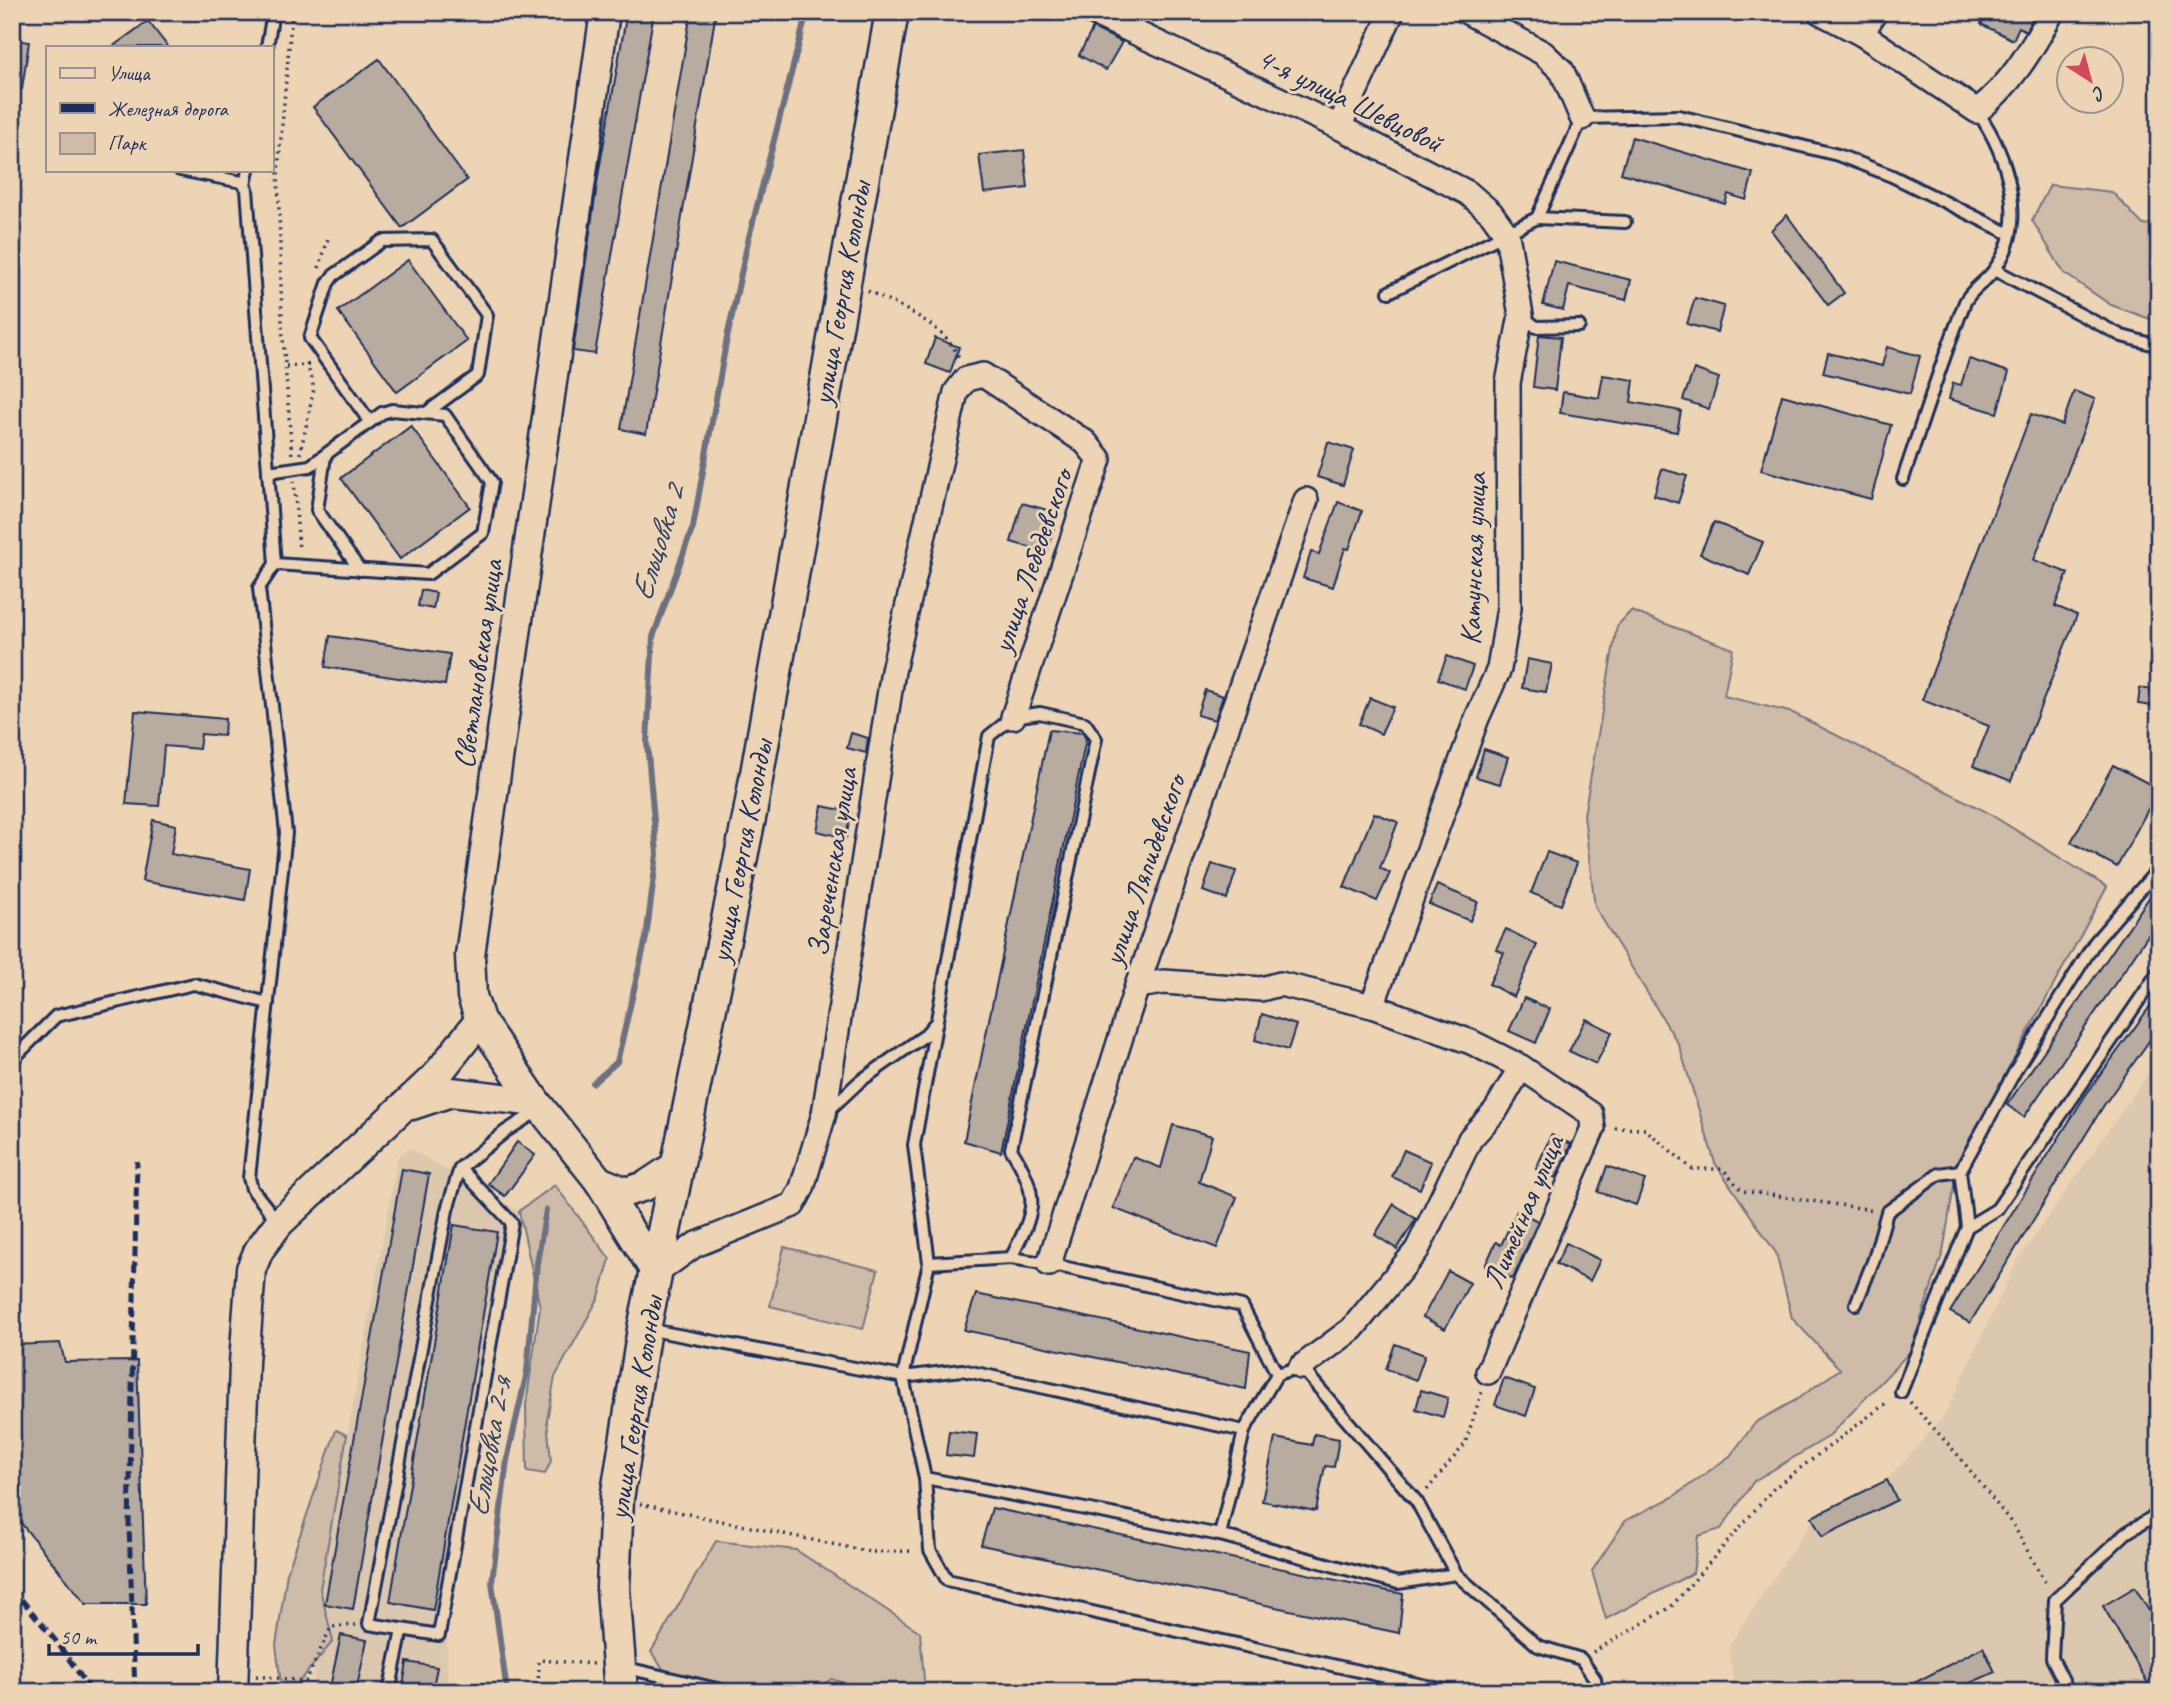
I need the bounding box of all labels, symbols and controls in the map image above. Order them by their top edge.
street label: 4-я улица Шевцовой [1251,39,1450,162]
legend [46,46,273,172]
north arrow [2056,46,2126,116]
text: Улица [108,60,151,86]
text: С [2086,80,2110,107]
text: Железная дорога [108,96,229,122]
text: Парк [108,130,148,156]
street label: улица Георгия Колонды [802,176,880,410]
street label: улица Лебедевского [982,461,1082,660]
street label: Катунская улица [1451,470,1495,646]
water label: Ельцовка 2 [621,476,696,606]
street label: Светлановская улица [445,555,512,771]
street label: улица Георгия Колонды [700,734,782,968]
street label: Зареченская улица [798,763,866,959]
street label: улица Ляпидевского [1093,767,1195,972]
street label: Литейная улица [1474,1128,1573,1295]
street label: улица Георгия Колонды [598,1291,672,1525]
water label: Ельцовка 2-я [456,1371,521,1520]
scale bar [49,1613,198,1657]
text: 50 m [60,1624,98,1650]

